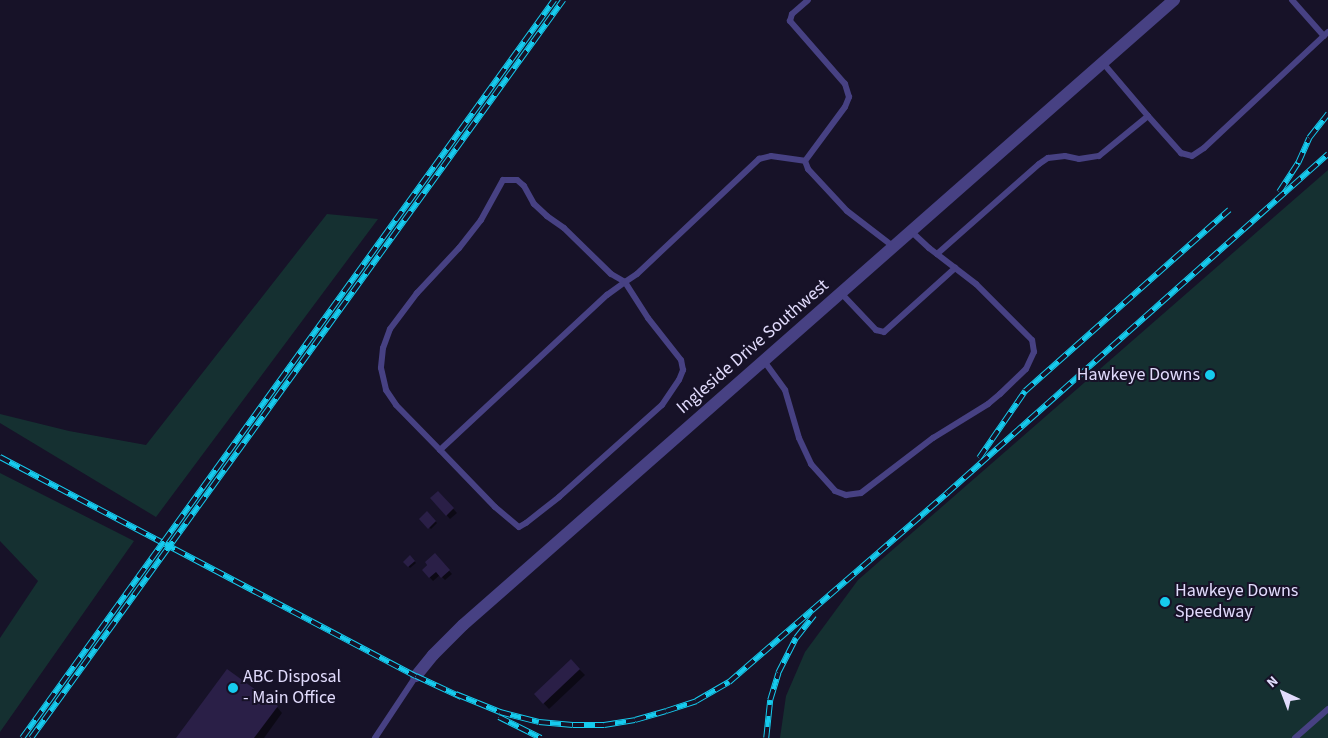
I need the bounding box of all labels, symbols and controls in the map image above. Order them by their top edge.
street label: Ingleside Drive Southwest [673,275,833,419]
place label: Hawkeye Downs [1077,364,1200,386]
marker: Hawkeye Downs [1204,369,1216,381]
place label: Hawkeye Downs Speedway [1175,581,1298,624]
marker: Hawkeye Downs Speedway [1159,596,1171,608]
place label: ABC Disposal - Main Office [243,667,341,710]
north arrow [1258,668,1308,718]
text: N [1263,672,1283,693]
marker: ABC Disposal - Main Office [227,682,239,694]

